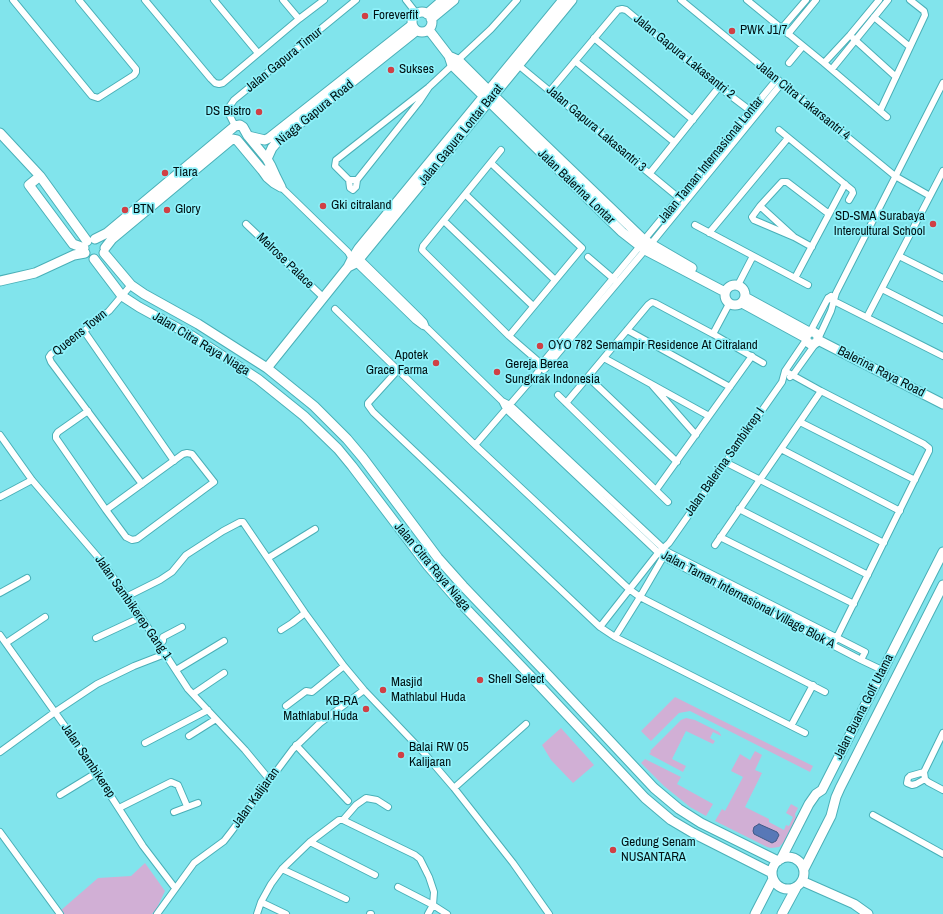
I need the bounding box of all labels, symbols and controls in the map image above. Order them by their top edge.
place label: Foreverfit [373,8,418,24]
marker: Foreverfit [360,11,370,21]
street label: Jalan Gapura Lakasantri 2 [630,11,738,103]
place label: PWK J1/7 [740,23,787,39]
street label: Jalan Gapura Timur [242,24,326,96]
marker: PWK J1/7 [727,26,737,36]
street label: Jalan Citra Lakarsantri 4 [753,58,853,144]
place label: Sukses [399,62,434,78]
marker: Sukses [386,65,396,75]
street label: Niaga Gapura Road [273,77,357,149]
street label: Jalan Gapura Lontar Barat [415,81,507,189]
street label: Jalan Gapura Lakasantri 3 [543,83,649,175]
street label: Jalan Taman Internasional Lontar [655,94,767,226]
place label: DS Bistro [205,104,251,120]
marker: DS Bistro [254,107,264,117]
street label: Jalan Balerina Lontar [534,146,618,228]
place label: Tiara [173,165,198,181]
marker: Tiara [160,168,170,178]
place label: Gki citraland [331,198,391,214]
marker: Gki citraland [318,201,328,211]
place label: BTN [133,202,154,218]
place label: Glory [175,202,200,218]
marker: BTN [120,205,130,215]
marker: Glory [162,205,172,215]
place label: SD-SMA Surabaya Intercultural School [834,209,925,240]
marker: SD-SMA Surabaya Intercultural School [928,219,938,229]
street label: Melrose Palace [253,230,317,292]
street label: Queens Town [50,306,110,360]
street label: Jalan Citra Raya Niaga [149,309,253,379]
place label: OYO 782 Semampir Residence At Citraland [548,338,758,354]
marker: OYO 782 Semampir Residence At Citraland [535,341,545,351]
street label: Balerina Raya Road [835,343,927,401]
place label: Apotek Grace Farma [366,348,428,379]
place label: Gereja Berea Sungkrak Indonesia [505,357,600,388]
marker: Apotek Grace Farma [431,358,441,368]
marker: Gereja Berea Sungkrak Indonesia [492,367,502,377]
street label: Jalan Balerina Sambikrep I [682,405,768,519]
street label: Jalan Citra Raya Niaga [390,520,474,614]
street label: Jalan Taman Internasional Village Blok A [659,547,837,653]
street label: Jalan Sambikerep Gang 1 [91,553,175,663]
street label: Jalan Buana Golf Utama [831,652,897,762]
place label: Shell Select [488,672,544,688]
place label: Masjid Mathlabul Huda [391,675,466,706]
marker: Shell Select [475,675,485,685]
marker: Masjid Mathlabul Huda [378,685,388,695]
place label: KB-RA Mathlabul Huda [283,694,358,725]
marker: KB-RA Mathlabul Huda [361,704,371,714]
street label: Jalan Sambikerep [58,721,118,801]
place label: Balai RW 05 Kalijaran [409,740,469,771]
marker: Balai RW 05 Kalijaran [396,750,406,760]
street label: Jalan Kalijaran [229,765,283,831]
place label: Gedung Senam NUSANTARA [621,835,696,866]
marker: Gedung Senam NUSANTARA [608,845,618,855]

